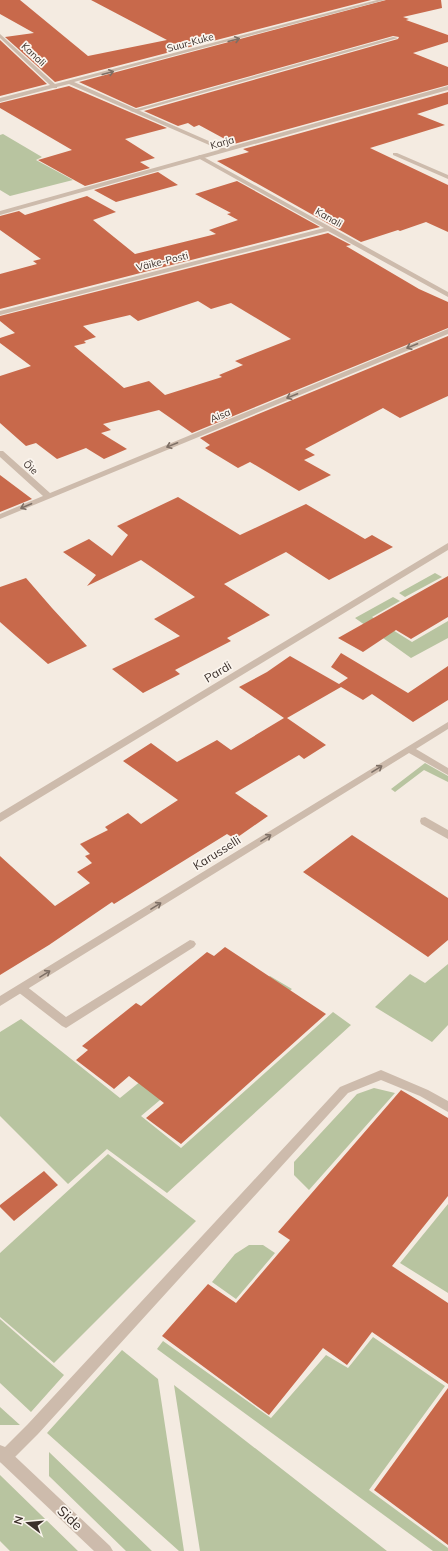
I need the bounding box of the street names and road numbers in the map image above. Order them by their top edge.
street label: Suur-Kuke [165,30,215,55]
street label: Kanali [19,40,49,69]
street label: Karja [209,133,236,152]
street label: Kanali [313,205,345,230]
street label: Väike-Posti [135,249,189,274]
street label: Aisa [208,406,232,425]
street label: Õie [21,457,41,477]
street label: Pardi [201,658,234,685]
street label: Karusselli [190,832,243,873]
street label: Side [54,1502,86,1534]

